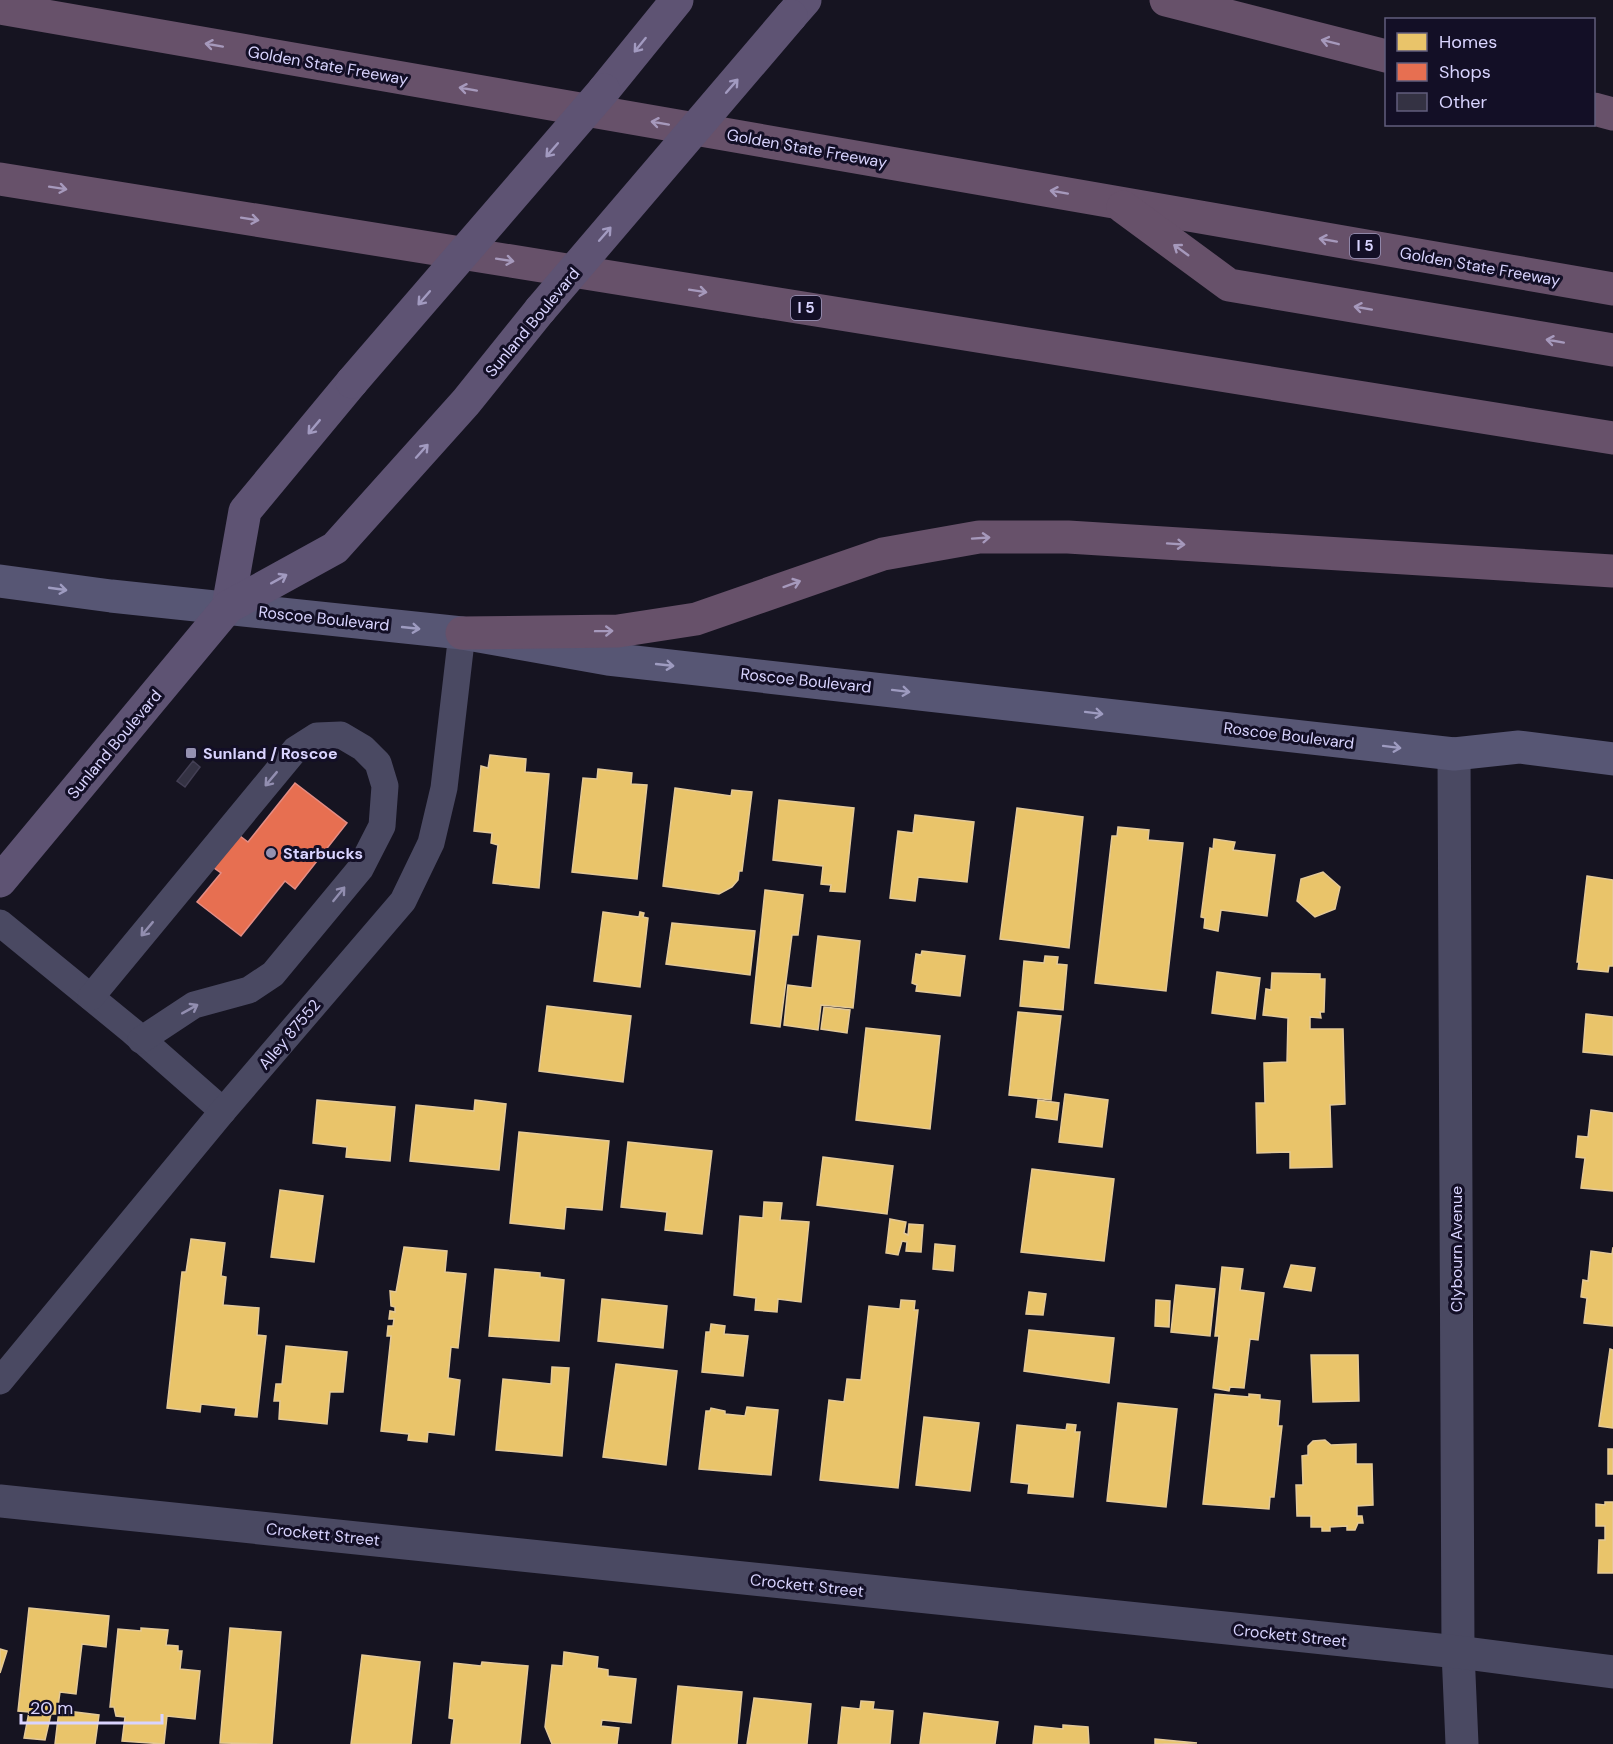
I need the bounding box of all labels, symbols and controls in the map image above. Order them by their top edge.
legend [1385,18,1595,126]
text: Homes [1439,30,1497,54]
one-way arrow [1321,36,1340,47]
one-way arrow [634,37,647,53]
one-way arrow [204,39,224,50]
street label: Golden State Freeway [246,41,410,90]
text: Shops [1439,60,1491,84]
one-way arrow [725,79,739,94]
one-way arrow [458,83,478,94]
text: Other [1439,90,1488,114]
one-way arrow [650,117,670,128]
street label: Golden State Freeway [725,124,889,173]
one-way arrow [545,142,559,157]
one-way arrow [47,183,67,194]
one-way arrow [1049,187,1069,198]
one-way arrow [240,214,260,225]
one-way arrow [598,227,612,242]
one-way arrow [1318,234,1338,245]
road number: I 5 [1350,234,1380,258]
street label: Golden State Freeway [1398,242,1562,291]
one-way arrow [1174,244,1190,256]
one-way arrow [495,255,514,266]
street label: Sunland Boulevard [480,263,584,381]
one-way arrow [687,285,707,296]
one-way arrow [417,290,431,305]
road number: I 5 [791,296,821,320]
one-way arrow [1354,302,1373,313]
one-way arrow [1546,335,1566,346]
one-way arrow [308,419,321,435]
one-way arrow [415,443,429,458]
one-way arrow [971,532,991,543]
one-way arrow [1165,538,1185,549]
one-way arrow [270,573,287,585]
one-way arrow [783,577,801,588]
one-way arrow [48,584,67,595]
street label: Roscoe Boulevard [257,601,390,636]
one-way arrow [401,622,420,633]
one-way arrow [594,625,614,637]
one-way arrow [655,660,674,671]
street label: Roscoe Boulevard [739,663,872,698]
street label: Sunland Boulevard [62,685,166,803]
one-way arrow [890,685,910,696]
one-way arrow [1084,708,1104,719]
street label: Roscoe Boulevard [1222,717,1356,754]
one-way arrow [1382,742,1402,753]
place label: Sunland / Roscoe [203,743,338,764]
marker: Sunland / Roscoe [184,746,198,760]
one-way arrow [265,771,278,787]
place label: Starbucks [283,843,363,864]
marker: Starbucks [264,846,278,860]
one-way arrow [332,887,346,902]
one-way arrow [140,921,154,936]
street label: Alley 87552 [254,995,325,1074]
one-way arrow [181,1003,198,1015]
street label: Clybourn Avenue [1446,1186,1467,1312]
street label: Crockett Street [265,1518,381,1551]
street label: Crockett Street [749,1569,865,1602]
street label: Crockett Street [1232,1619,1348,1652]
scale bar [21,1687,162,1725]
text: 20 m [30,1696,73,1720]

